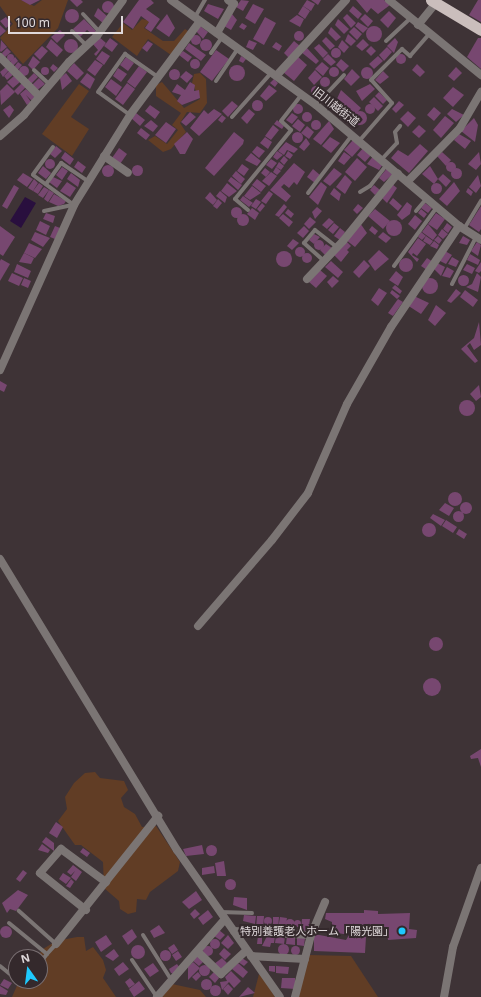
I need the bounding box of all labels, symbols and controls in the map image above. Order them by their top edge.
scale bar [10,8,125,34]
text: 100 m [15,14,50,31]
street label: 旧川越街道 [310,85,362,129]
place label: 特別養護老人ホーム「陽光園」 [240,924,394,938]
marker: 特別養護老人ホーム「陽光園」 [397,926,407,936]
north arrow [8,949,48,989]
text: N [19,949,31,966]

